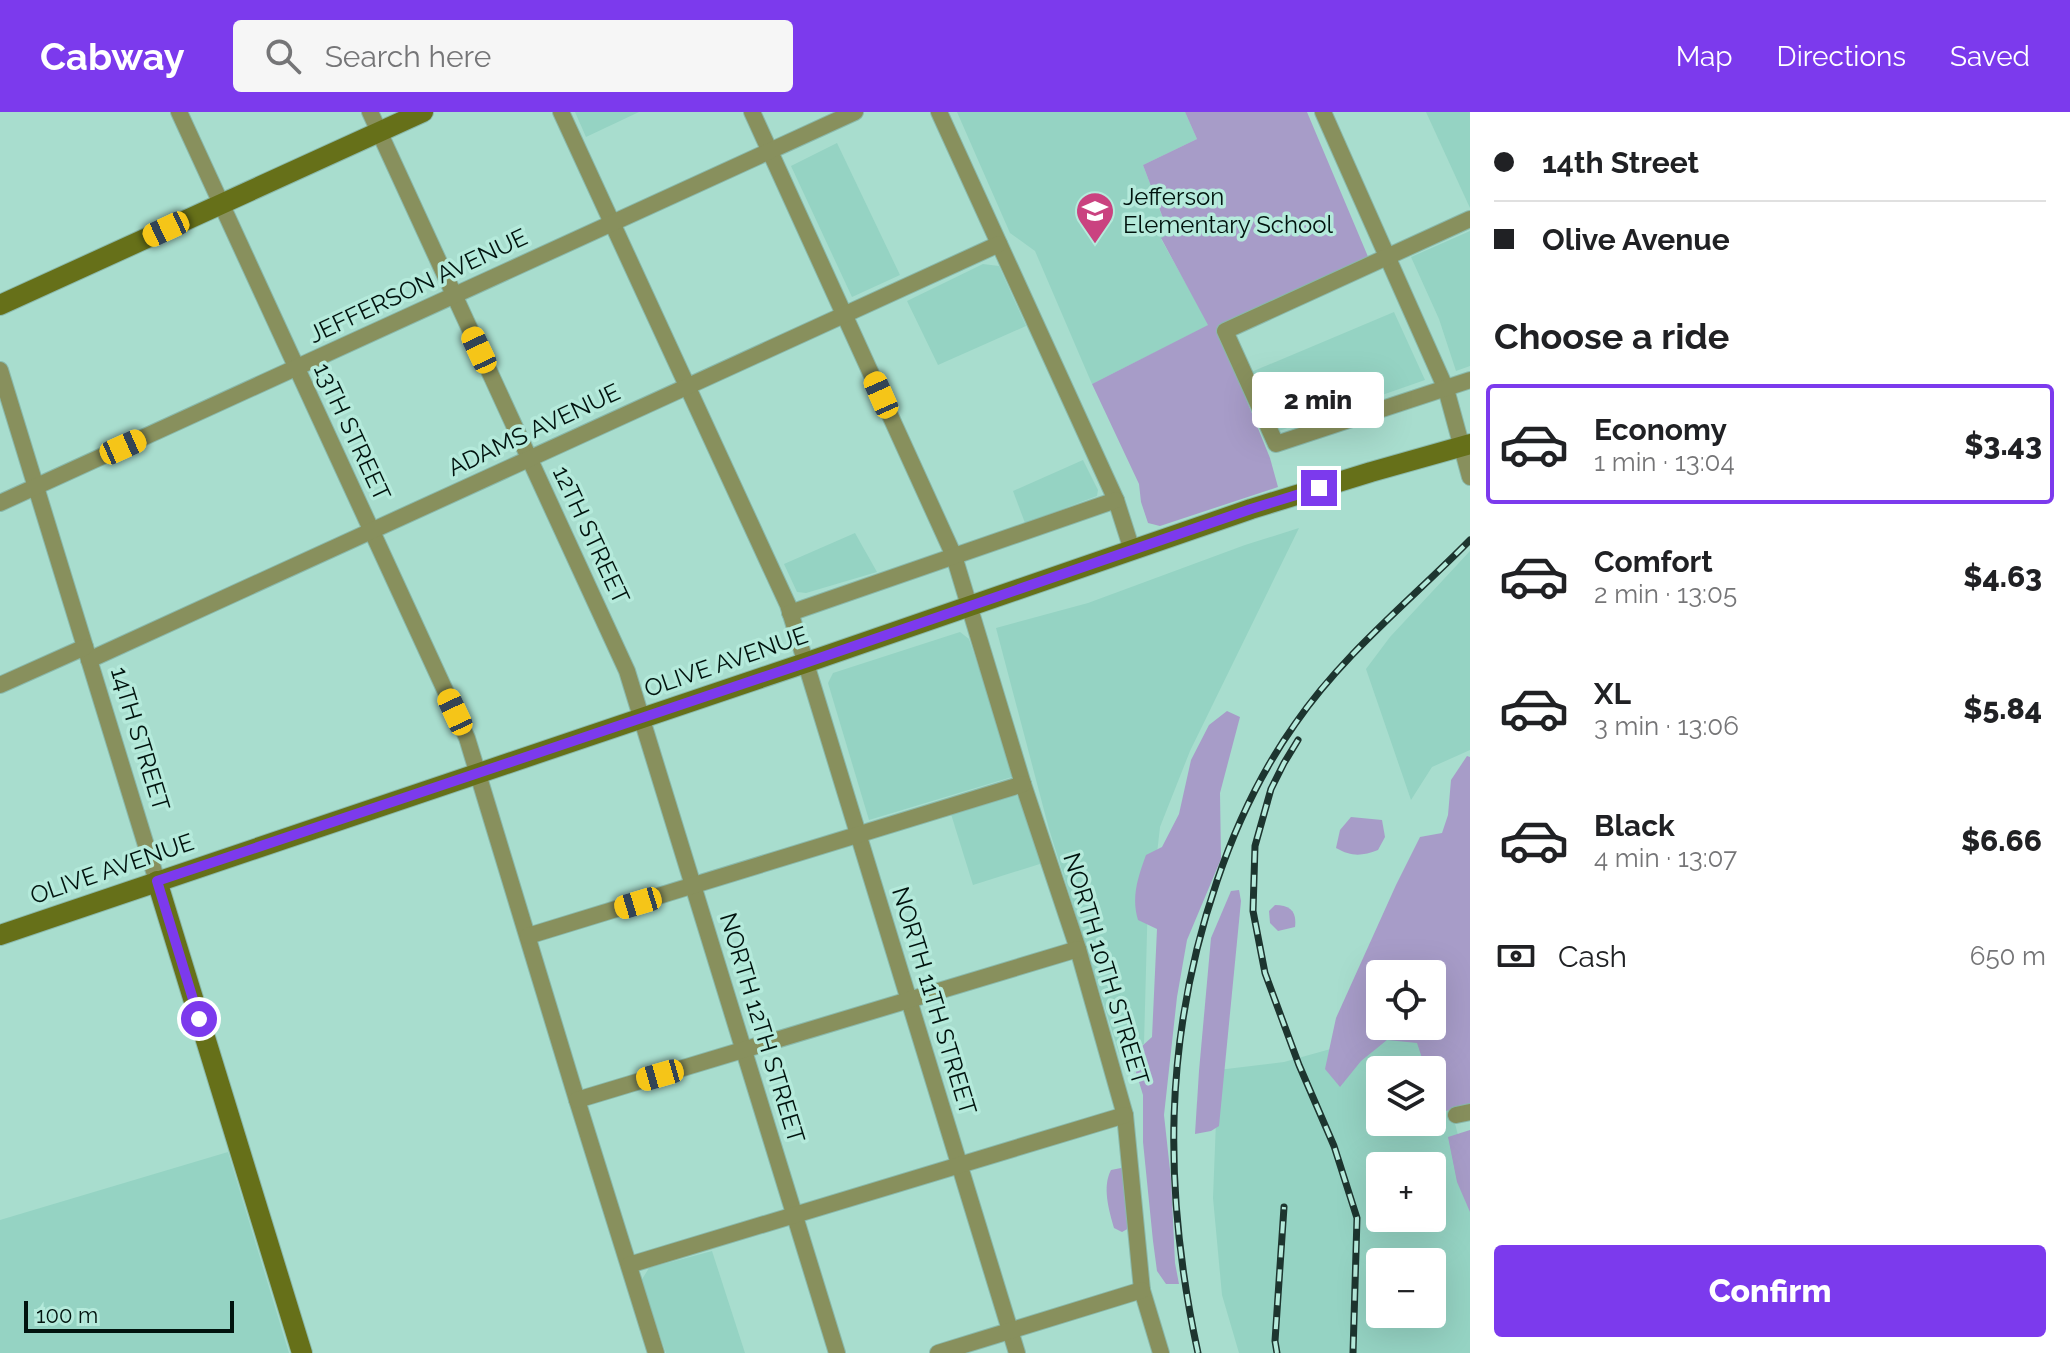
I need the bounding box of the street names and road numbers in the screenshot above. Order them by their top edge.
street label: JEFFERSON AVENUE [304,222,532,349]
street label: 13TH STREET [308,358,397,506]
street label: ADAMS AVENUE [443,377,625,482]
street label: 12TH STREET [547,461,636,609]
street label: OLIVE AVENUE [640,620,812,703]
street label: 14TH STREET [105,663,176,815]
street label: OLIVE AVENUE [26,827,198,910]
street label: NORTH 10TH STREET [1057,849,1156,1089]
street label: NORTH 11TH STREET [886,883,983,1119]
street label: NORTH 12TH STREET [714,909,811,1147]

